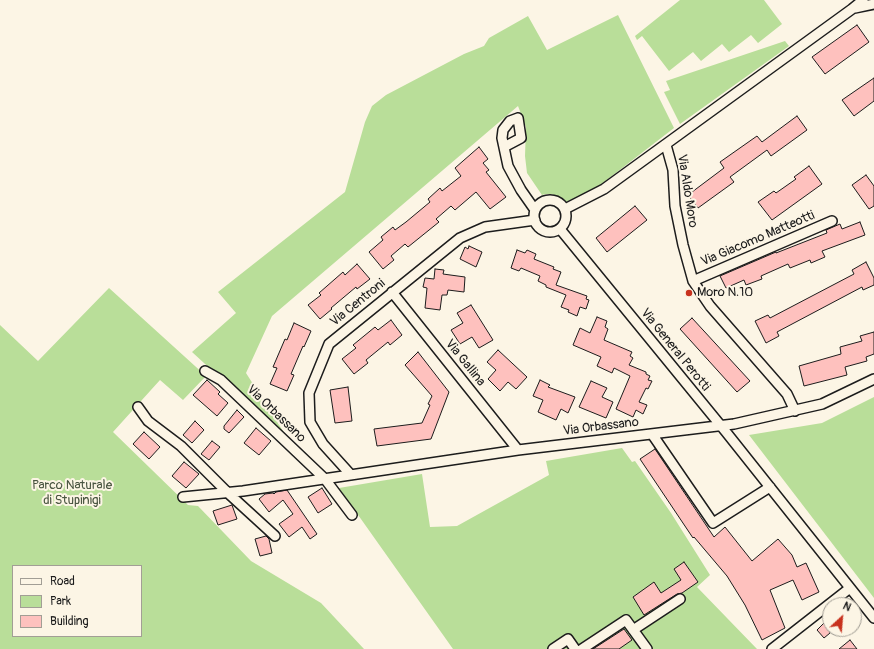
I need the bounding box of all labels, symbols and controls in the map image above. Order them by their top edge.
street label: Via Aldo Moro [673,153,701,229]
street label: Via Giacomo Matteotti [699,208,817,270]
street label: Via Centroni [327,276,389,330]
place label: Moro N.10 [697,285,753,301]
marker: Moro N.10 [684,288,694,298]
street label: Via General Perotti [637,306,713,394]
street label: Via Gallina [442,337,488,389]
street label: Via Orbassano [243,382,309,446]
street label: Via Orbassano [562,415,640,439]
park label: Parco Naturale di Stupinigi [32,478,112,509]
legend [12,565,142,637]
text: Road [50,574,75,589]
text: Park [50,594,71,609]
north arrow [822,597,862,637]
text: N [841,599,853,614]
text: Building [50,614,89,629]

